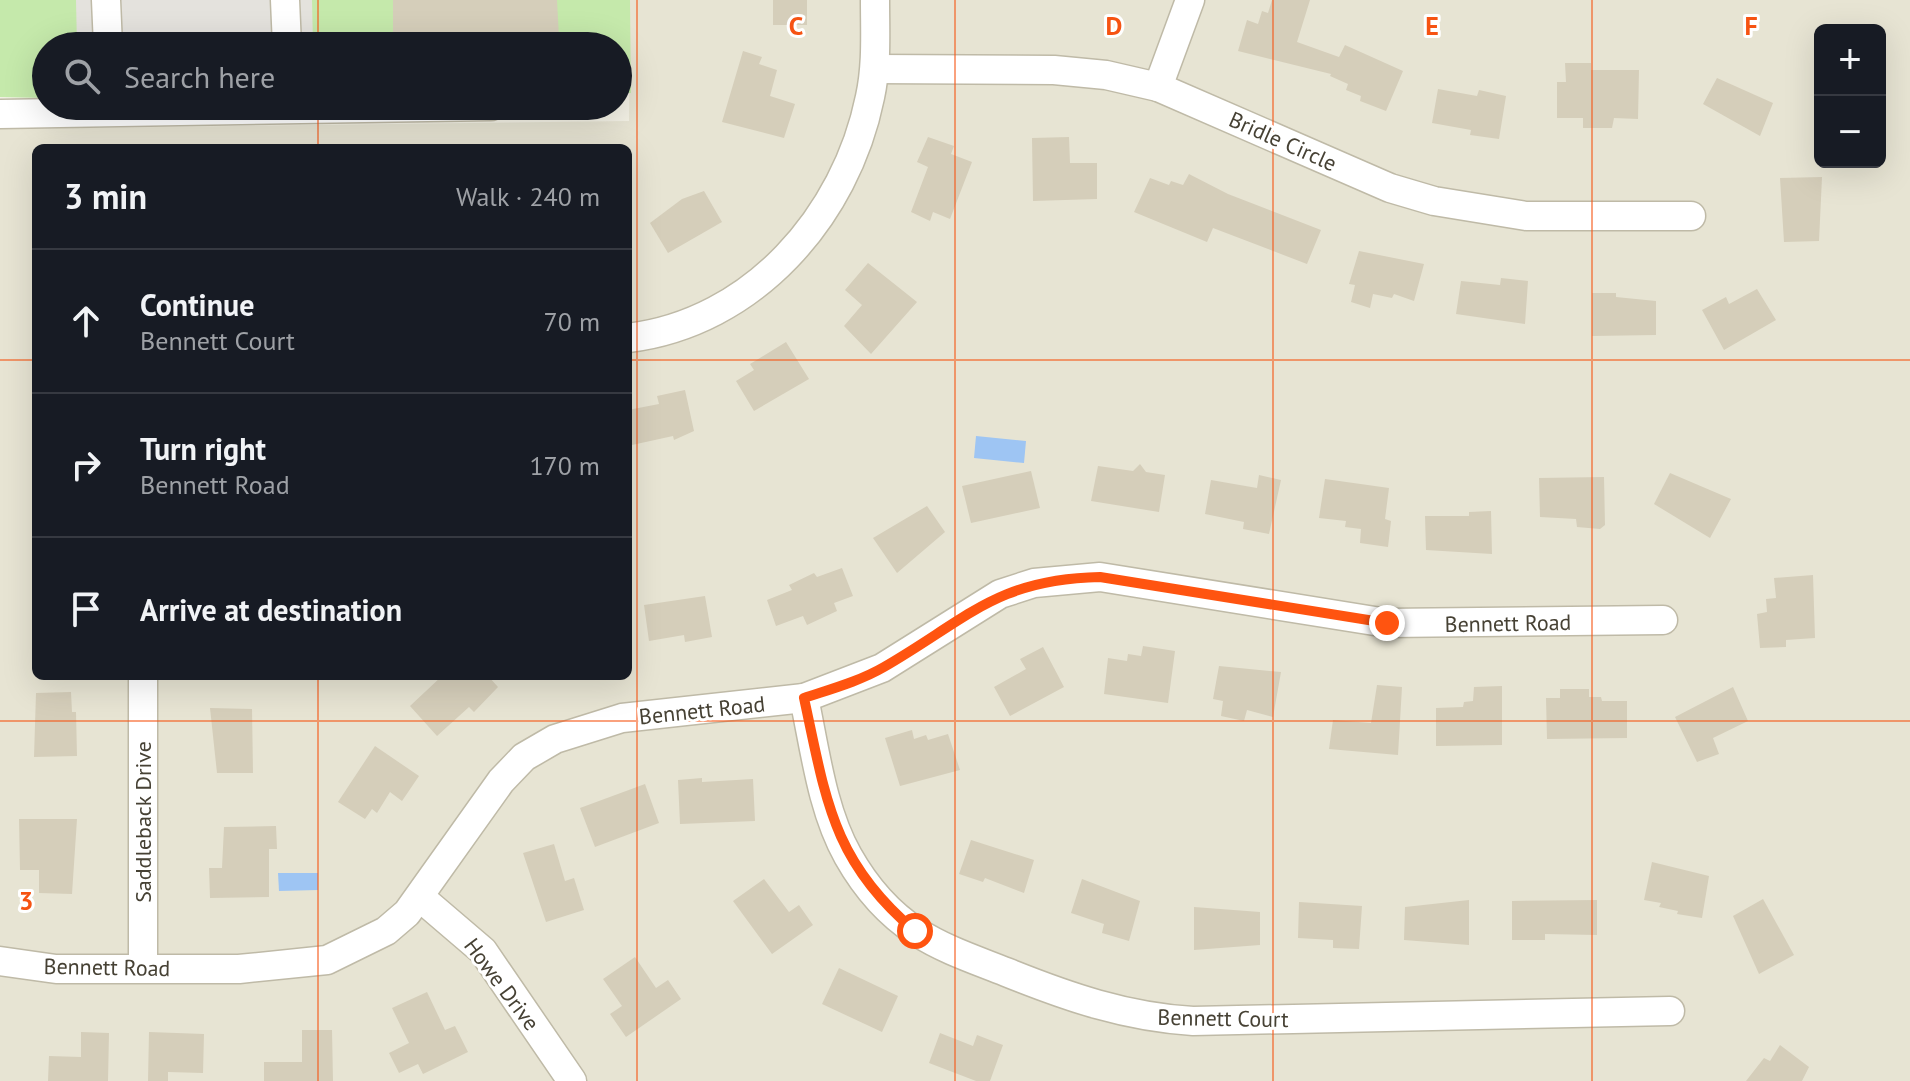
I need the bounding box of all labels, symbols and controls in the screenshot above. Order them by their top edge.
text: C [789,9,803,42]
text: D [1106,9,1122,42]
text: E [1425,9,1439,42]
text: F [1744,9,1758,42]
map controls [1814,24,1886,168]
button: + [1814,24,1886,96]
search box [32,32,632,120]
icon: search [60,54,104,98]
text: Search here [124,57,275,96]
button: − [1814,96,1886,168]
street label: Bridle Circle [1225,105,1341,177]
text: 3 min [64,174,147,218]
text: Walk · 240 m [456,180,600,213]
text: Continue [140,285,254,324]
icon: ahead [64,299,108,343]
text: 70 m [544,305,600,338]
text: Bennett Court [140,324,295,357]
text: Turn right [140,429,266,468]
icon: right [64,443,108,487]
text: 170 m [529,449,600,482]
text: Bennett Road [140,468,290,501]
icon: arrive [64,587,108,631]
text: Arrive at destination [140,590,402,629]
route end [1369,605,1405,641]
street label: Bennett Road [1444,608,1572,638]
street label: Bennett Road [638,689,766,731]
street label: Saddleback Drive [129,741,157,903]
text: 3 [19,884,33,917]
route start [897,913,933,949]
street label: Howe Drive [458,932,546,1036]
street label: Bennett Road [43,952,171,982]
street label: Bennett Court [1157,1003,1289,1033]

